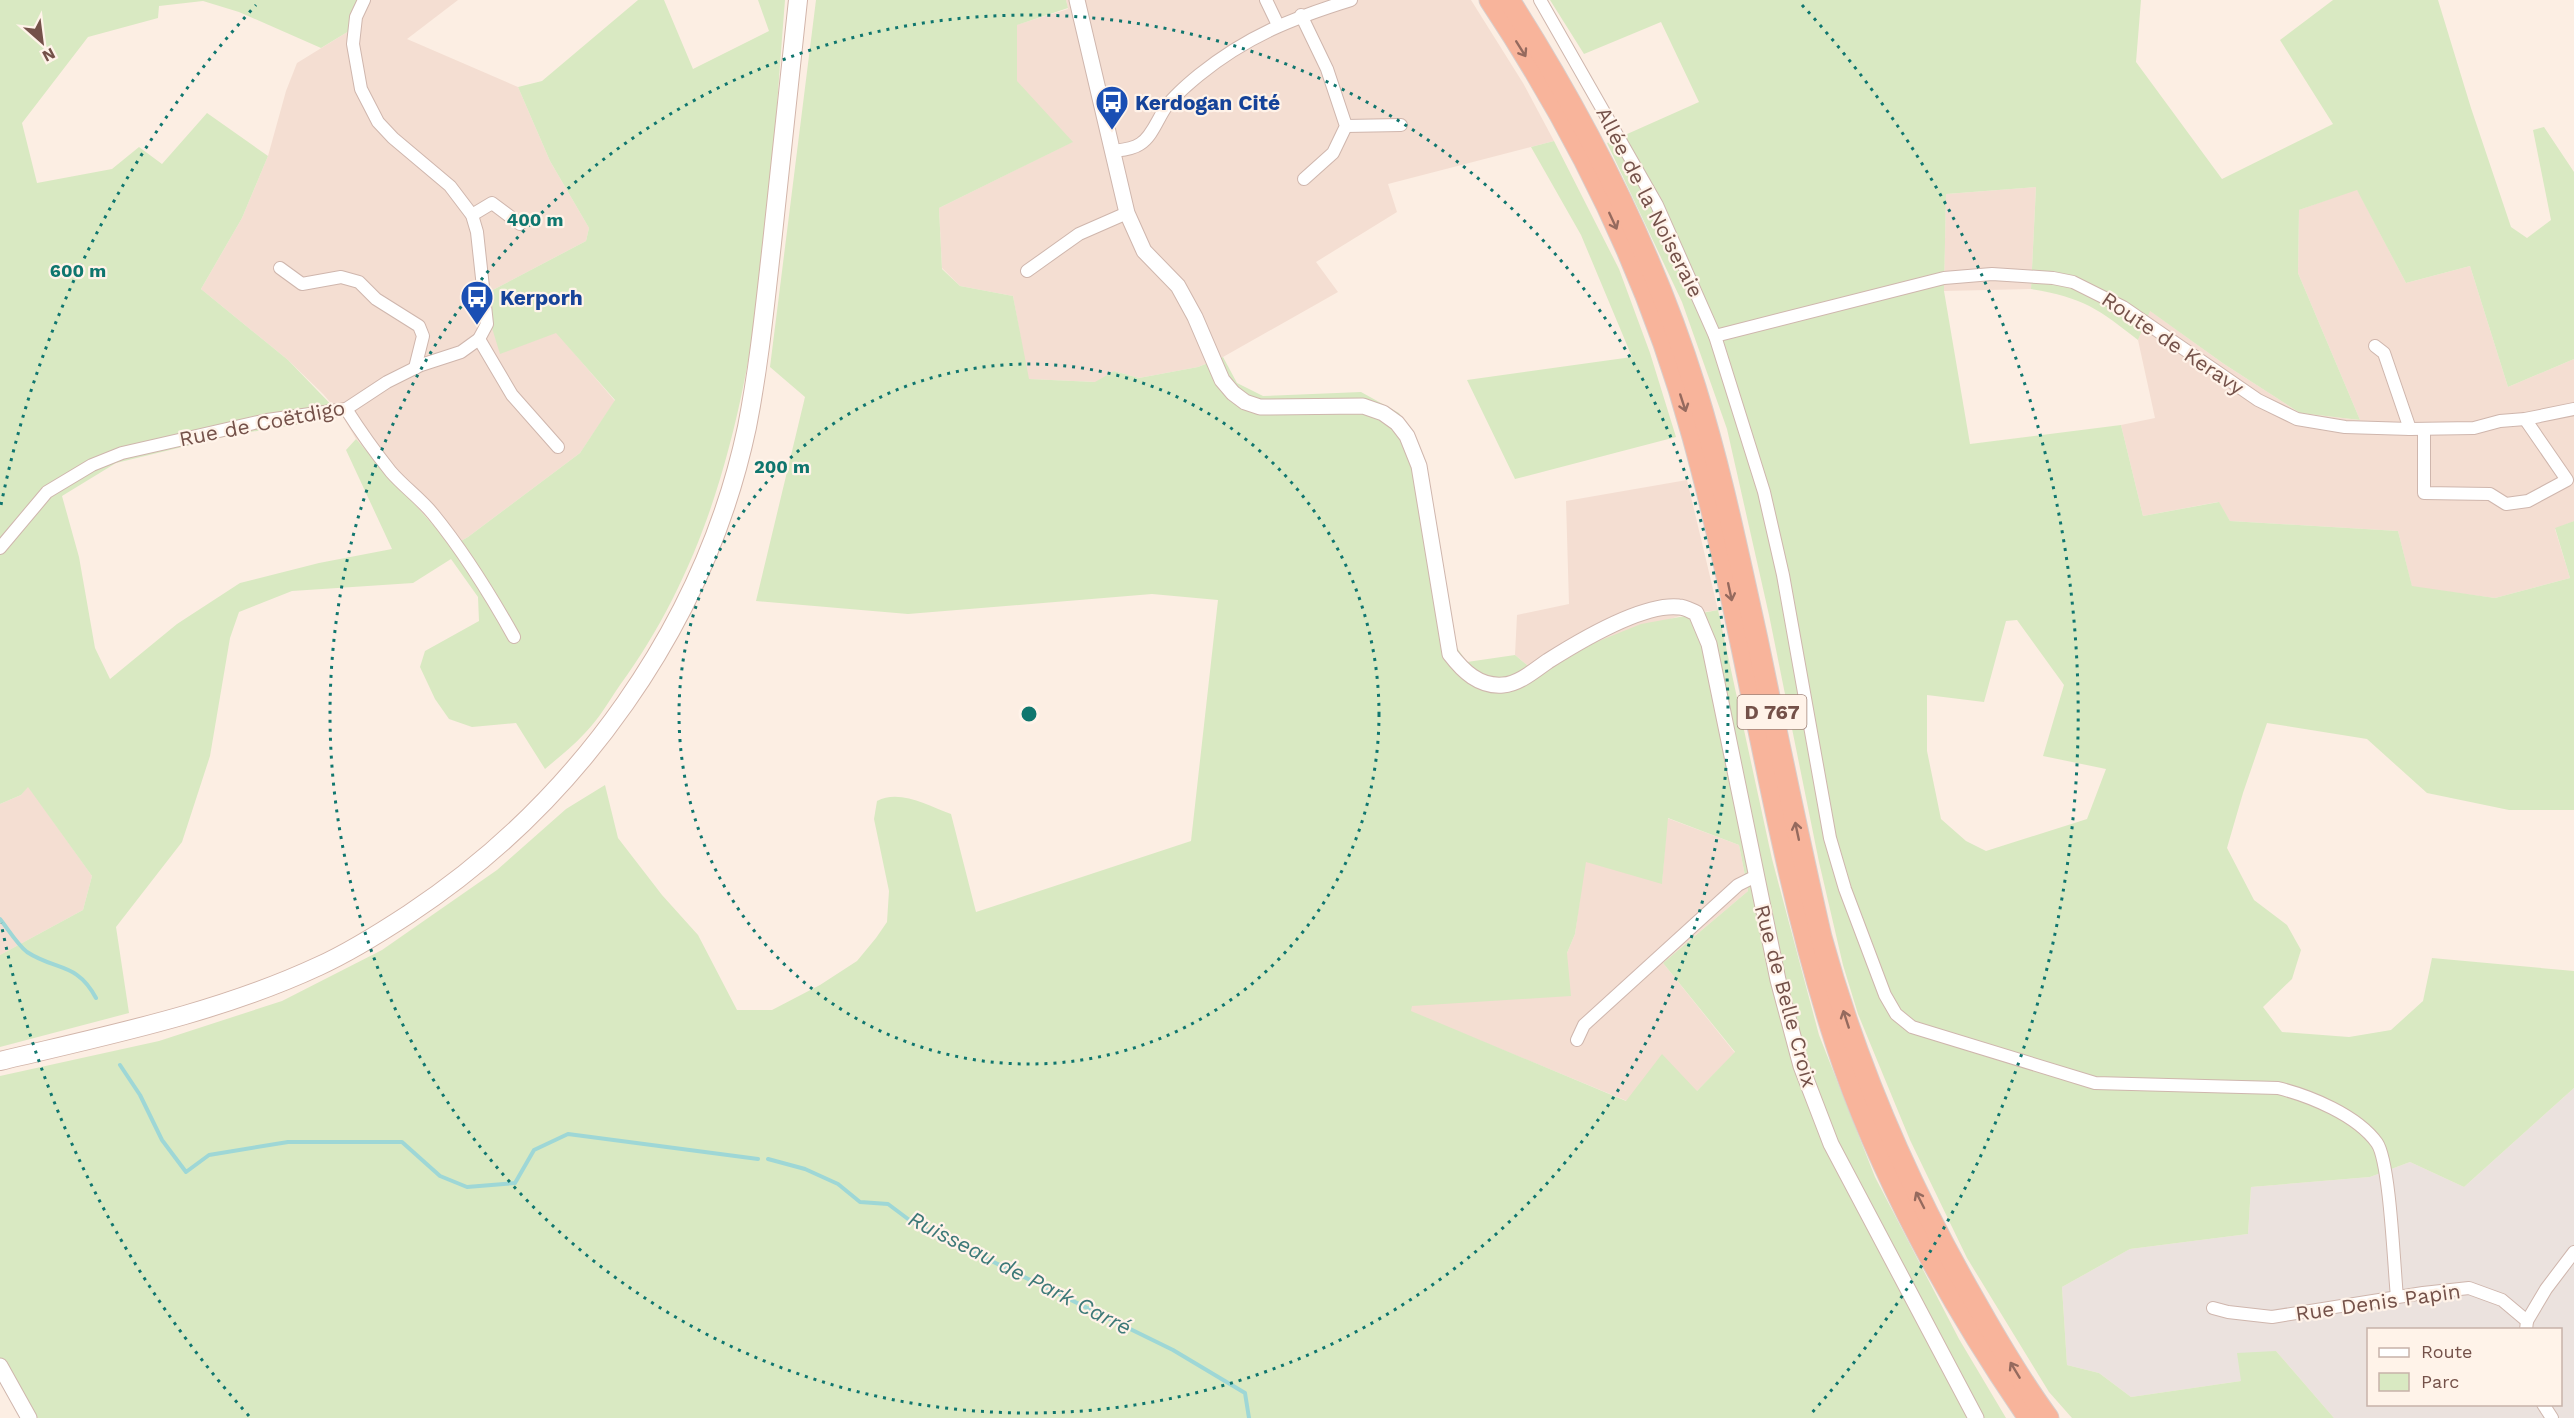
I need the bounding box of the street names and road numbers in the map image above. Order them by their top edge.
street label: Allée de la Noiseraie [1591,103,1709,301]
street label: Route de Keravy [2097,286,2249,400]
street label: Rue de Coëtdigo [177,395,347,451]
road number: D 767 [1738,695,1806,729]
street label: Rue de Belle Croix [1750,902,1822,1090]
street label: Rue Denis Papin [2294,1278,2462,1326]

